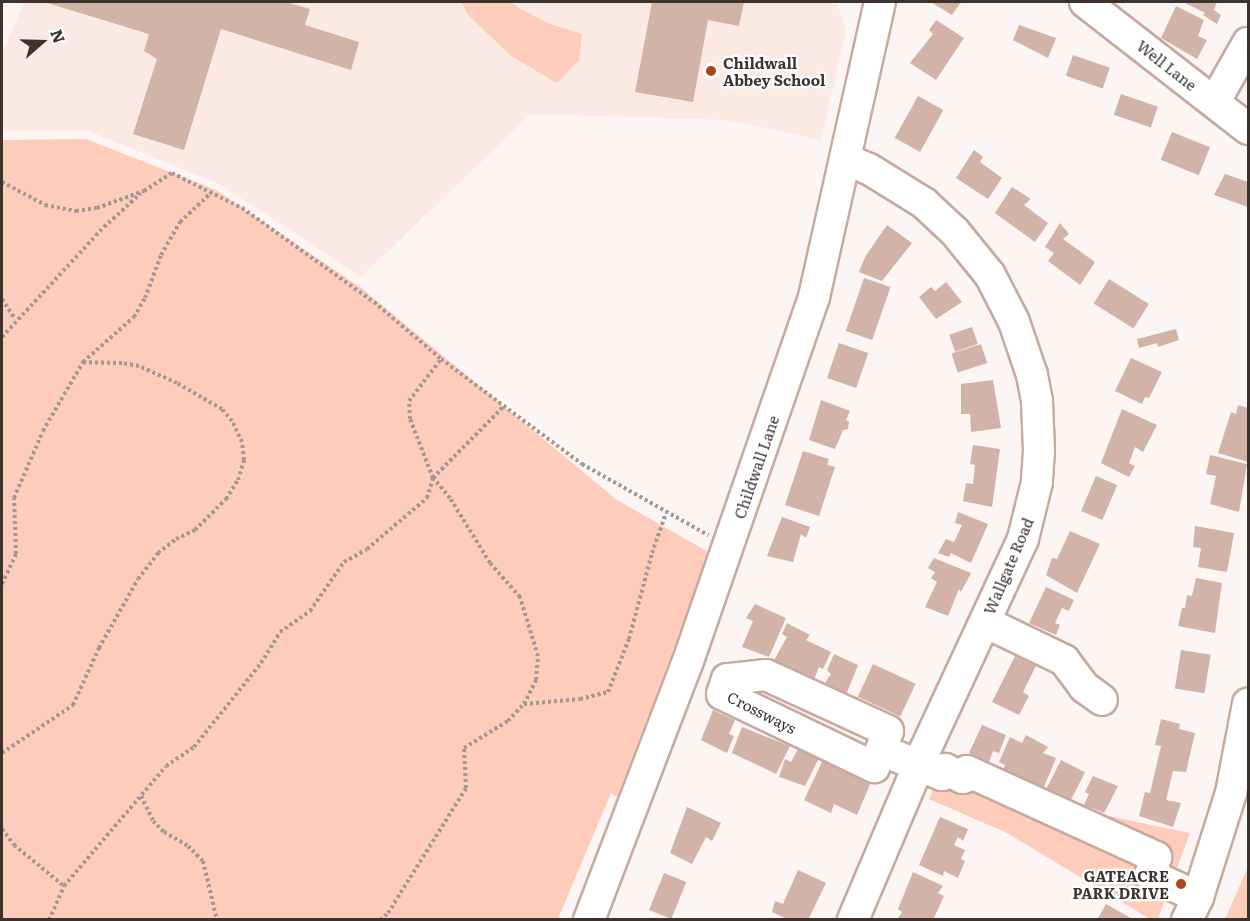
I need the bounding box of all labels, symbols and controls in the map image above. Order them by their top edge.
north arrow [12,12,72,72]
text: N [45,25,72,46]
street label: Well Lane [1134,36,1200,94]
place label: Childwall Abbey School [723,53,825,88]
marker: Childwall Abbey School [704,64,718,78]
street label: Childwall Lane [730,413,782,521]
street label: Wallgate Road [980,515,1036,617]
street label: Crossways [725,687,799,737]
place label: GATEACRE PARK DRIVE [1073,866,1169,901]
marker: GATEACRE PARK DRIVE [1174,877,1188,891]

